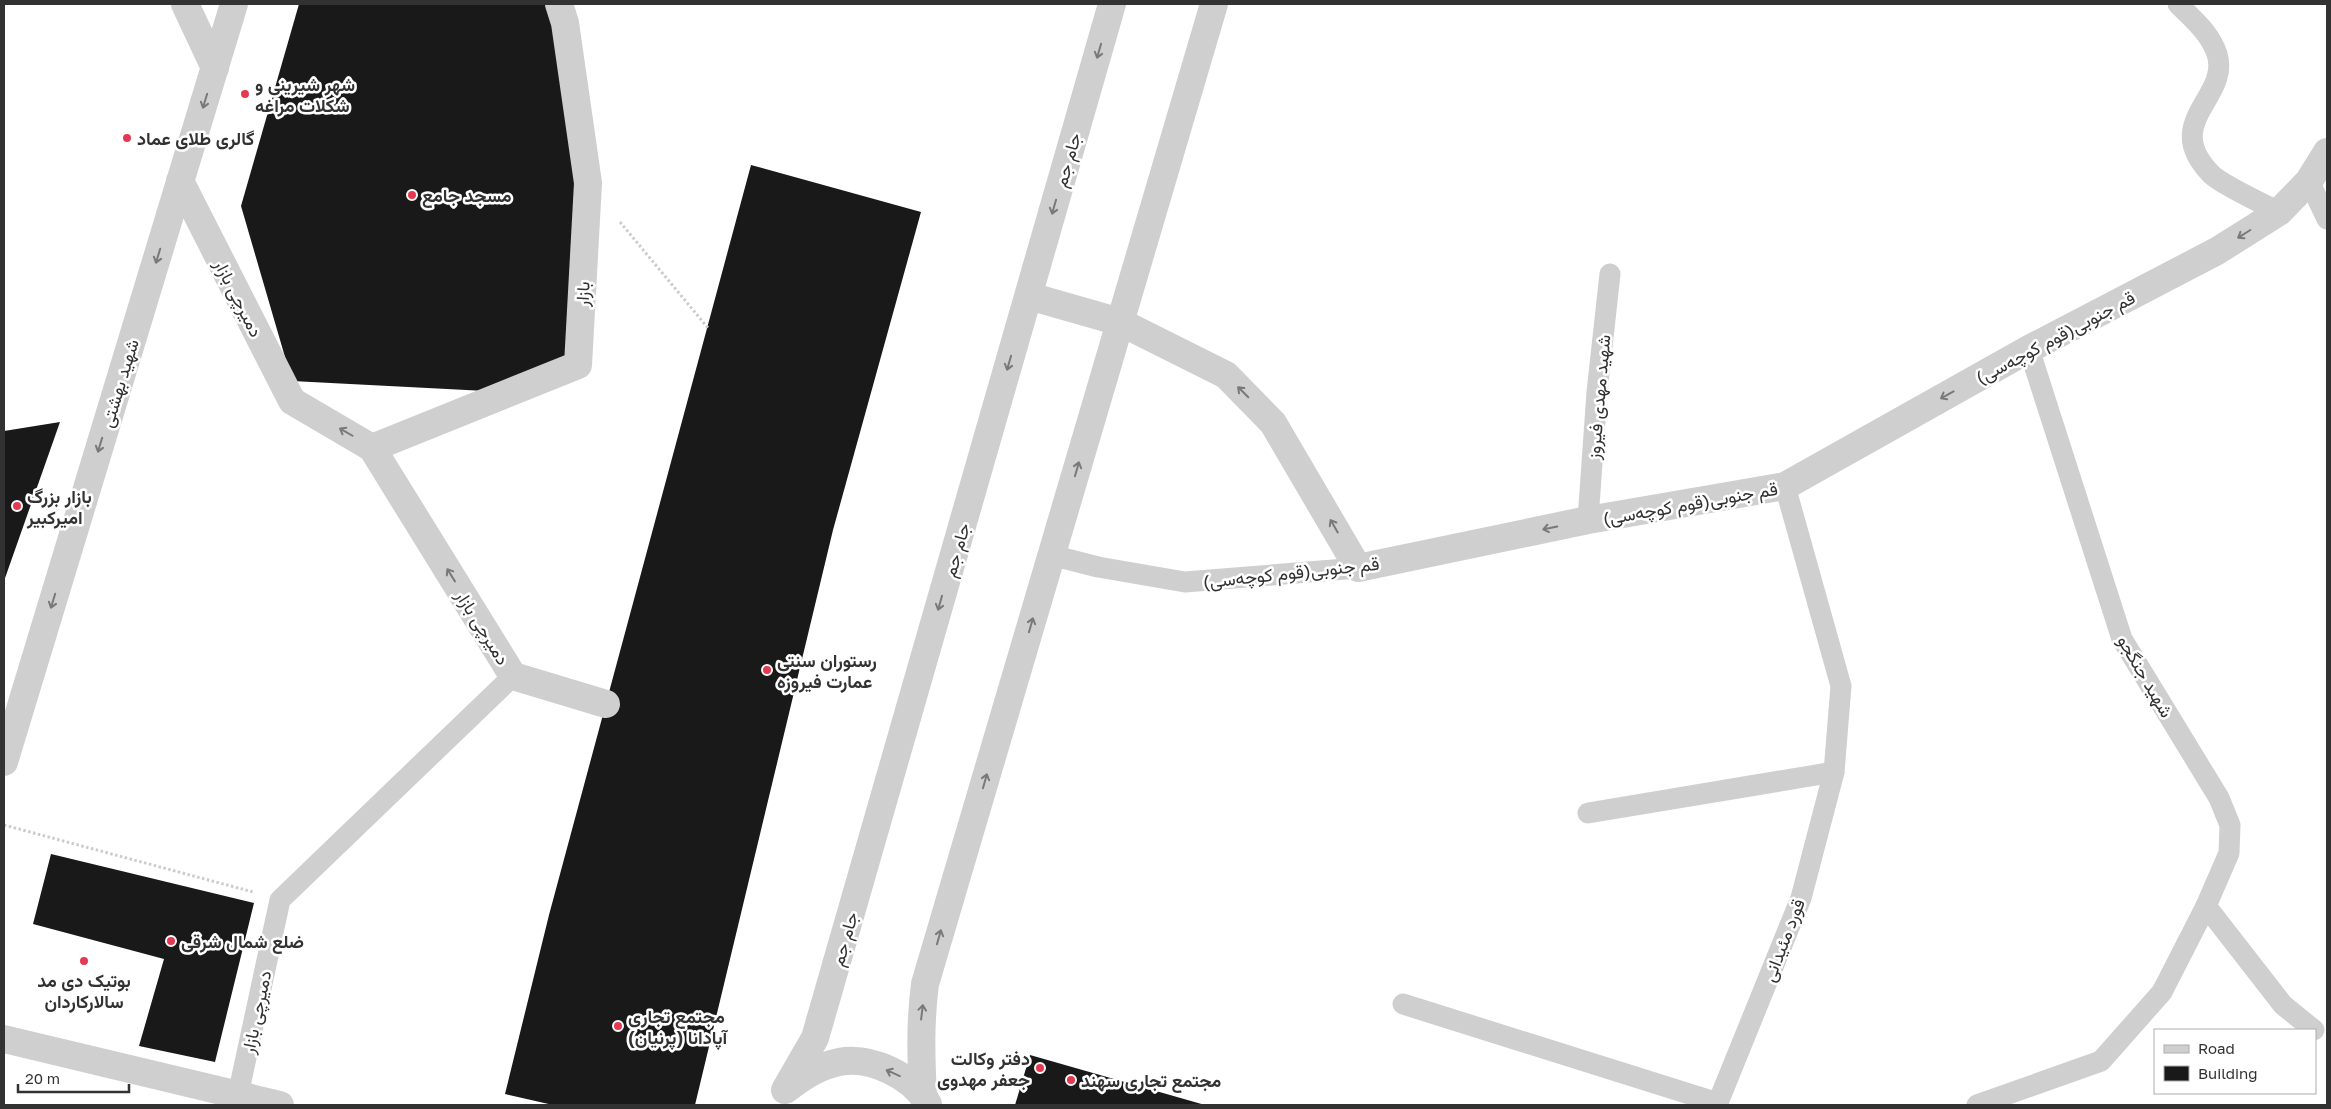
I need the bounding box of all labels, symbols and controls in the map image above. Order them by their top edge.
one-way arrow [1093,42,1103,58]
place label: شهر شیرینی و شکلات مراغه [255,73,355,117]
marker: شهر شیرینی و شکلات مراغه [239,88,251,100]
one-way arrow [199,92,209,108]
place label: گالری طلای عماد [137,127,254,150]
street label: جام جم [1049,130,1087,190]
marker: گالری طلای عماد [121,132,133,144]
place label: مسجد جامع [422,184,512,208]
marker: مسجد جامع [406,189,418,201]
one-way arrow [1049,198,1058,214]
one-way arrow [2237,230,2251,240]
one-way arrow [152,248,162,264]
street label: دمیرچی بازار [208,254,268,342]
street label: بازار [570,281,595,308]
street label: قم جنوبی(قوم کوچه‌سی) [1972,286,2139,390]
street label: شهید مهدی فیروز [1581,334,1615,461]
street label: شهید بهشتی [95,336,144,430]
one-way arrow [1004,355,1014,371]
one-way arrow [1237,386,1249,399]
one-way arrow [1940,390,1955,400]
one-way arrow [339,427,353,437]
one-way arrow [95,437,105,453]
one-way arrow [1072,462,1082,478]
street label: قم جنوبی(قوم کوچه‌سی) [1601,477,1780,531]
place label: بازار بزرگ امیرکبیر [26,485,92,529]
marker: بازار بزرگ امیرکبیر [11,500,23,512]
one-way arrow [1328,519,1338,534]
street label: جام جم [938,520,976,580]
one-way arrow [1542,524,1558,534]
street label: قم جنوبی(قوم کوچه‌سی) [1202,552,1381,594]
one-way arrow [445,568,455,582]
street label: دمیرچی بازار [449,585,515,670]
one-way arrow [47,592,57,608]
one-way arrow [935,595,945,611]
one-way arrow [1026,618,1036,634]
street label: شهید جنگجو [2113,631,2178,722]
place label: رستوران سنتی عمارت فیروزه [777,649,877,693]
marker: رستوران سنتی عمارت فیروزه [761,664,773,676]
one-way arrow [980,774,990,790]
street label: قورد مئیدانی [1757,895,1810,985]
street label: جام جم [826,909,864,969]
one-way arrow [935,929,945,945]
place label: ضلع شمال شرقی [181,930,304,954]
marker: ضلع شمال شرقی [165,935,177,947]
marker: بوتیک دی مد سالارکاردان [78,955,90,967]
street label: دمیرچی بازار [236,968,277,1057]
place label: بوتیک دی مد سالارکاردان [37,969,131,1013]
place label: مجتمع تجاری آپادانا (پرنیان) [628,1005,728,1050]
one-way arrow [917,1005,927,1021]
marker: مجتمع تجاری آپادانا (پرنیان) [612,1020,624,1032]
legend [2154,1029,2316,1094]
text: Road [2198,1039,2235,1057]
place label: دفتر وکالت جعفر مهدوی [937,1047,1030,1091]
scale bar [18,1062,129,1094]
marker: دفتر وکالت جعفر مهدوی [1034,1062,1046,1074]
text: Building [2198,1064,2258,1082]
one-way arrow [886,1067,901,1077]
text: 20 m [25,1069,60,1087]
place label: مجتمع تجاری سهند [1081,1069,1222,1093]
marker: مجتمع تجاری سهند [1065,1074,1077,1086]

